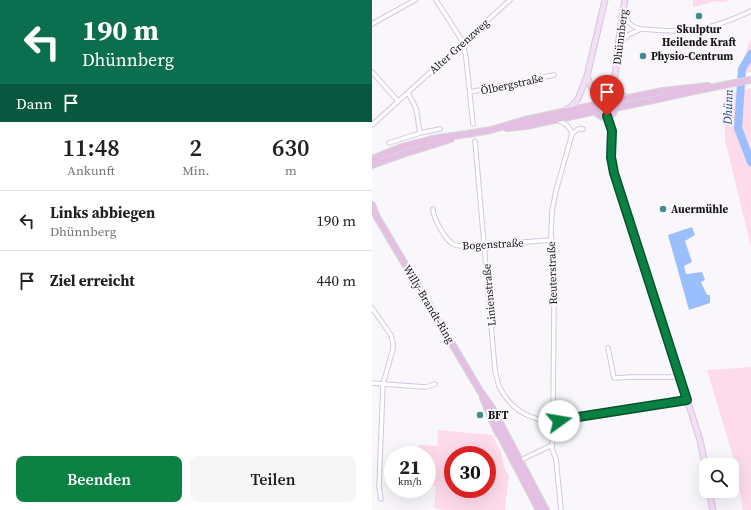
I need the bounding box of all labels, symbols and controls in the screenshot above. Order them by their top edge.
street label: Dhünnberg [610,8,631,66]
text: 190 m [82,11,159,49]
marker: Skulptur Heilende Kraft [694,11,704,21]
street label: Alter Grenzweg [426,15,493,77]
icon: left [16,16,68,68]
place label: Skulptur Heilende Kraft [662,22,736,50]
text: Dhünnberg [82,47,174,72]
place label: Physio-Centrum [651,49,733,64]
marker: Physio-Centrum [638,51,648,61]
street label: Ölbergstraße [479,69,545,98]
pin [590,75,624,116]
icon: arrive [596,81,618,103]
water label: Dhünn [719,89,737,126]
icon: arrive [60,92,82,114]
text: Dann [16,93,52,114]
text: 11:48 [63,131,120,164]
text: 2 [190,131,202,164]
text: 630 [272,131,309,164]
text: Ankunft [67,162,115,179]
text: Min. [182,162,210,179]
text: m [285,162,297,179]
text: Links abbiegen [50,202,155,223]
place label: Auermühle [671,202,728,217]
marker: Auermühle [658,204,668,214]
icon: left [16,210,38,232]
text: 190 m [316,210,356,231]
text: Dhünnberg [50,223,116,240]
street label: Bogenstraße [462,235,524,254]
street label: Reuterstraße [544,241,561,305]
street label: Willy-Brandt-Ring [399,262,458,346]
street label: Linienstraße [479,263,500,327]
icon: arrive [16,270,38,292]
text: Ziel erreicht [50,270,135,291]
text: 440 m [316,270,356,291]
position arrow [538,400,580,442]
place label: BFT [488,408,508,423]
marker: BFT [475,410,485,420]
speed limit sign: 30 [444,446,496,498]
text: 21 [399,453,421,481]
button: Beenden [16,456,182,502]
button: Teilen [190,456,356,502]
map controls [699,458,739,498]
button: search [699,458,739,498]
text: km/h [398,475,422,488]

